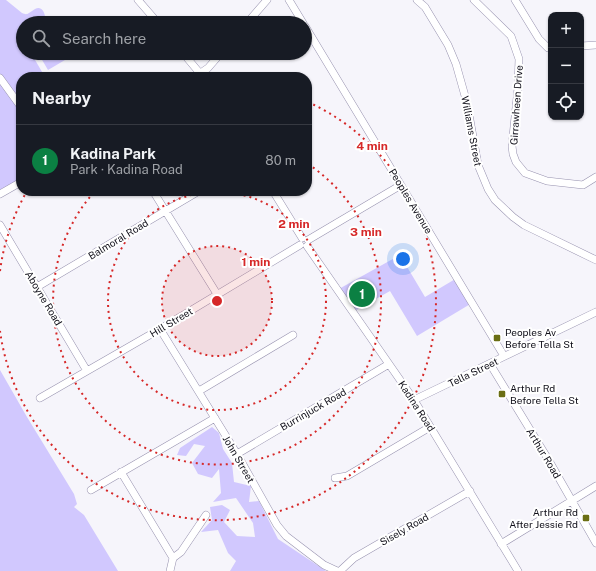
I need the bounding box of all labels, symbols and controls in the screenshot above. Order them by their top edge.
map controls [548,12,584,120]
button: + [548,12,584,48]
search box [16,16,312,60]
icon: search [30,27,52,49]
text: Search here [62,30,146,47]
button: − [548,48,584,84]
street label: Girrawheen Drive [507,64,525,145]
button: locate [548,84,584,120]
text: Nearby [32,88,91,108]
street label: Williams Street [459,95,485,167]
text: 4 min [356,139,388,153]
text: Kadina Park [70,145,156,162]
text: 1 [42,153,48,168]
text: 80 m [265,153,296,168]
text: Park · Kadina Road [70,162,183,177]
street label: Peoples Avenue [387,166,435,236]
street label: Balmoral Road [86,216,150,262]
text: 2 min [278,217,310,231]
text: 3 min [350,225,382,239]
your location [393,249,413,269]
text: 1 min [242,255,270,269]
street label: Aboyne Road [23,269,65,327]
pin: 1 [349,279,375,309]
centre of rings [210,294,224,308]
street label: Hill Street [147,305,195,339]
place label: Peoples Av Before Tella St [505,326,574,350]
marker: Peoples Av Before Tella St [492,333,502,343]
street label: Tella Street [446,355,500,389]
street label: Kadina Road [396,378,438,434]
place label: Arthur Rd Before Tella St [510,382,579,406]
street label: Burrinjuck Road [278,385,348,433]
marker: Arthur Rd Before Tella St [497,389,507,399]
street label: Arthur Road [524,426,564,480]
street label: John Street [221,433,257,485]
place label: Arthur Rd After Jessie Rd [509,506,578,530]
street label: Sisely Road [378,510,430,548]
marker: Arthur Rd After Jessie Rd [581,513,591,523]

